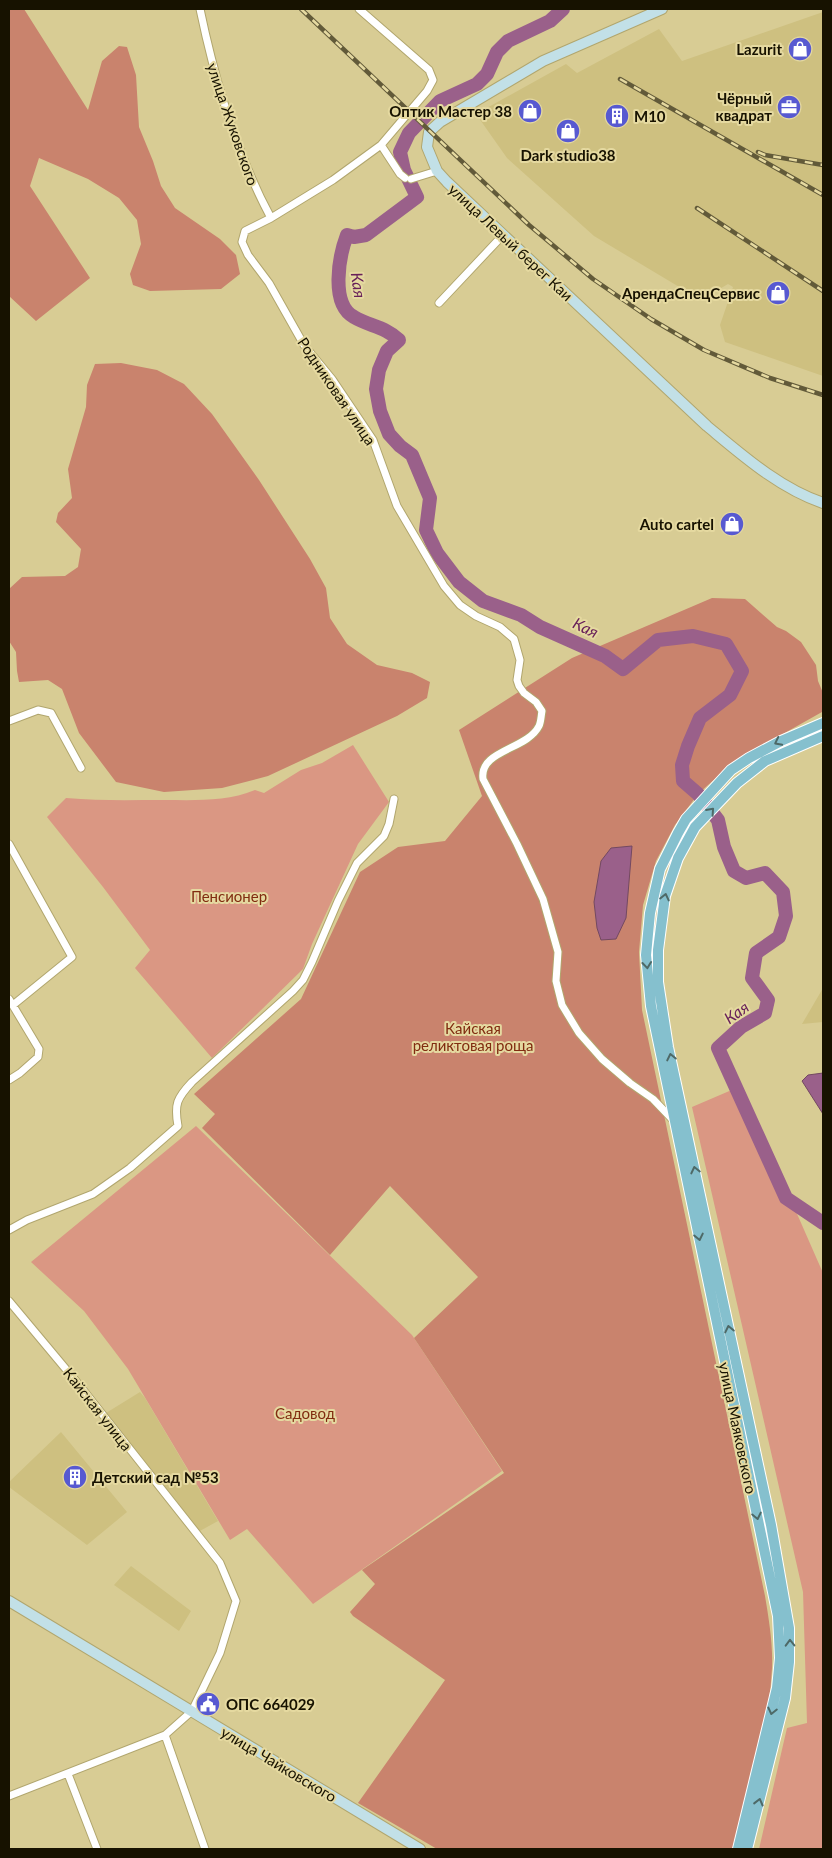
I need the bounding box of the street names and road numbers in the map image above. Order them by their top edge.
street label: улица Жуковского [204,60,262,188]
street label: улица Левый берег Каи [445,180,577,304]
street label: Родниковая улица [294,334,380,448]
street label: улица Маяковского [715,1360,761,1496]
street label: Кайская улица [60,1364,136,1454]
street label: улица Чайковского [218,1722,340,1806]

